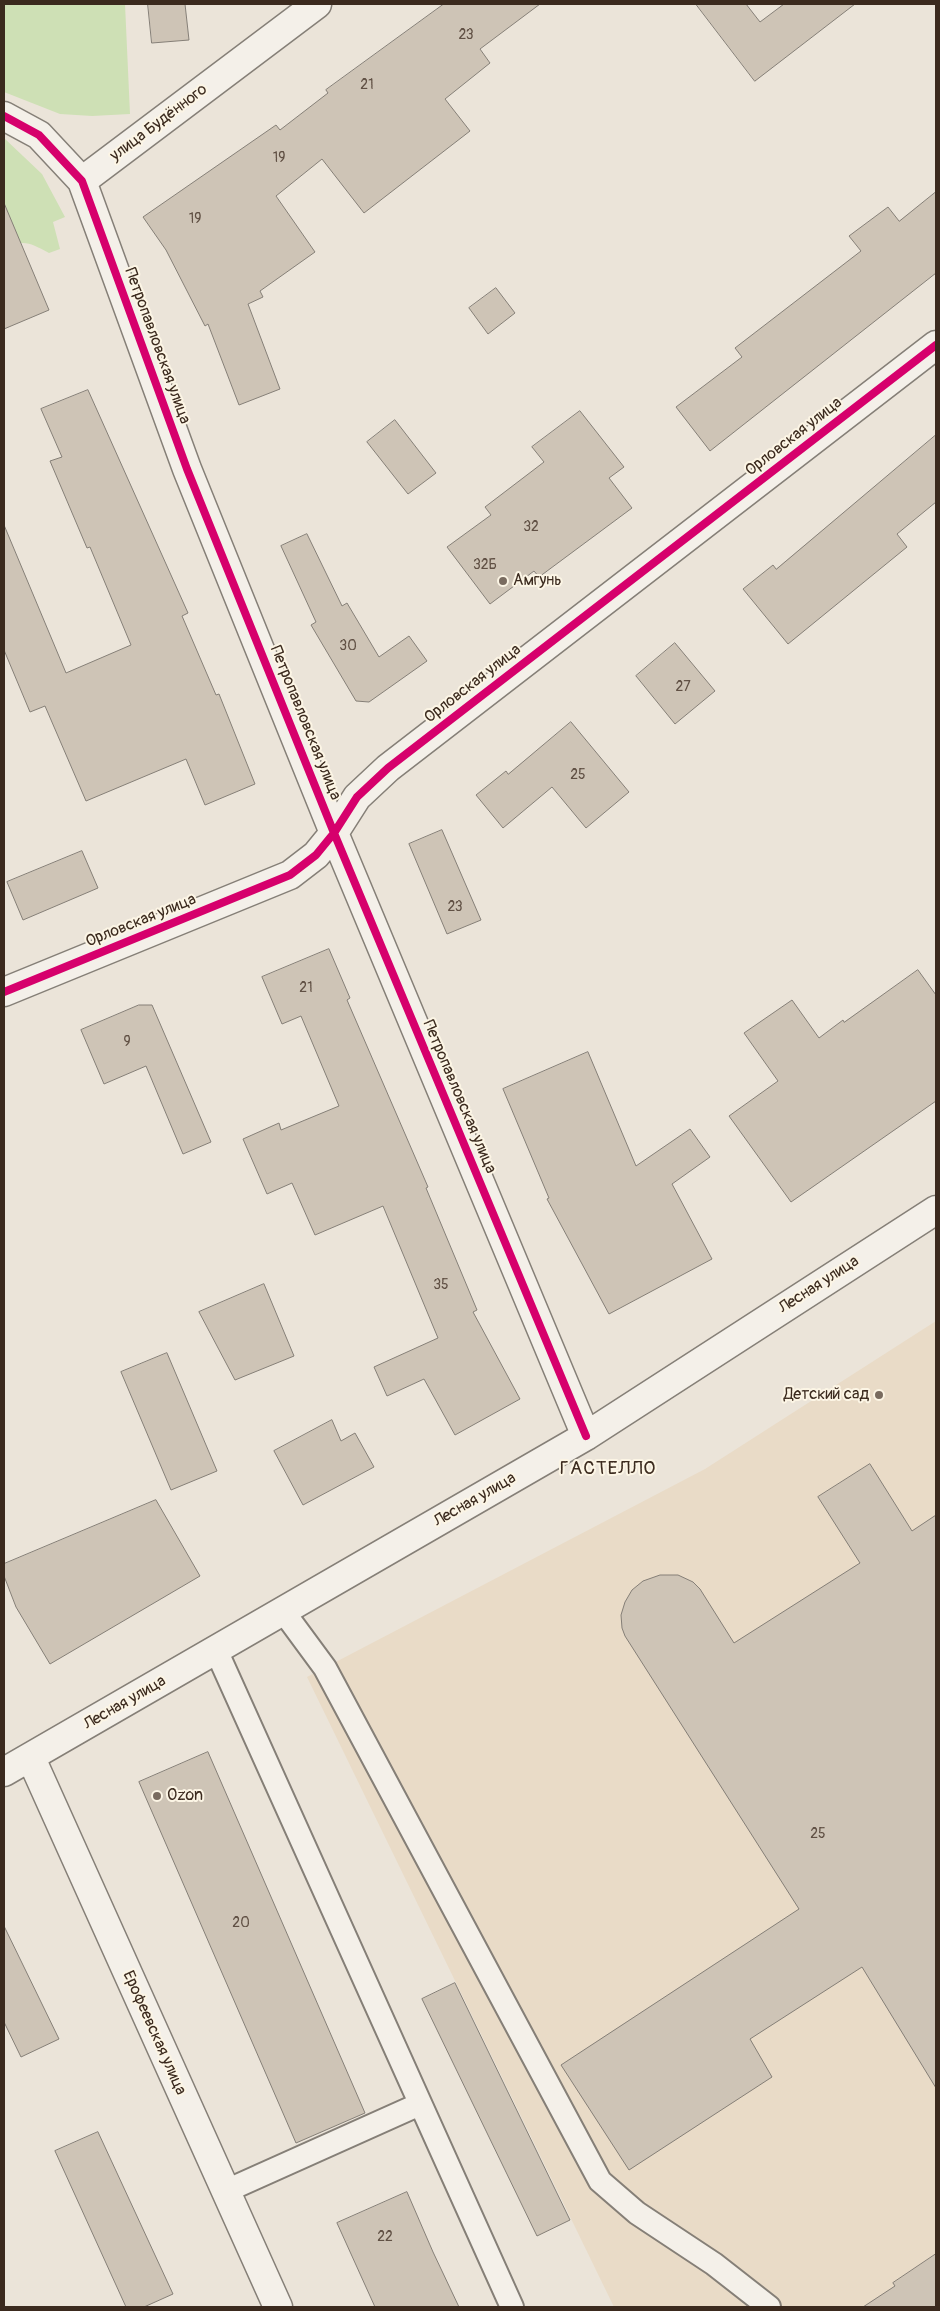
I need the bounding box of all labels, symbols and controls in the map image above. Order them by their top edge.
house number: 23 [458,27,474,43]
house number: 21 [360,77,374,93]
street label: улица Будённого [107,80,211,166]
house number: 19 [273,150,285,166]
house number: 19 [189,211,201,227]
street label: Петропавловская улица [120,265,194,427]
street label: Орловская улица [742,393,846,481]
house number: 32 [523,519,539,535]
house number: 32Б [473,557,497,573]
place label: Амгунь [513,571,562,591]
marker: Амгунь [497,575,509,587]
house number: 30 [339,638,357,654]
street label: Орловская улица [421,640,525,728]
street label: Петропавловская улица [265,643,345,803]
house number: 27 [675,679,691,695]
house number: 25 [570,767,586,783]
street label: Орловская улица [83,890,199,952]
house number: 23 [447,899,463,915]
house number: 21 [299,980,313,996]
street label: Петропавловская улица [418,1017,500,1177]
house number: 9 [123,1034,131,1050]
street label: Лесная улица [775,1252,863,1318]
house number: 35 [433,1277,449,1293]
place label: Детский сад [784,1385,869,1405]
marker: Детский сад [873,1389,885,1401]
district label: ГАСТЕЛЛО [559,1458,657,1480]
street label: Лесная улица [430,1469,520,1531]
street label: Лесная улица [80,1672,170,1734]
place label: Ozon [167,1786,203,1806]
marker: Ozon [151,1790,163,1802]
house number: 25 [810,1826,826,1842]
house number: 20 [232,1915,250,1931]
street label: Ерофеевская улица [118,1968,190,2098]
house number: 22 [377,2229,393,2245]

